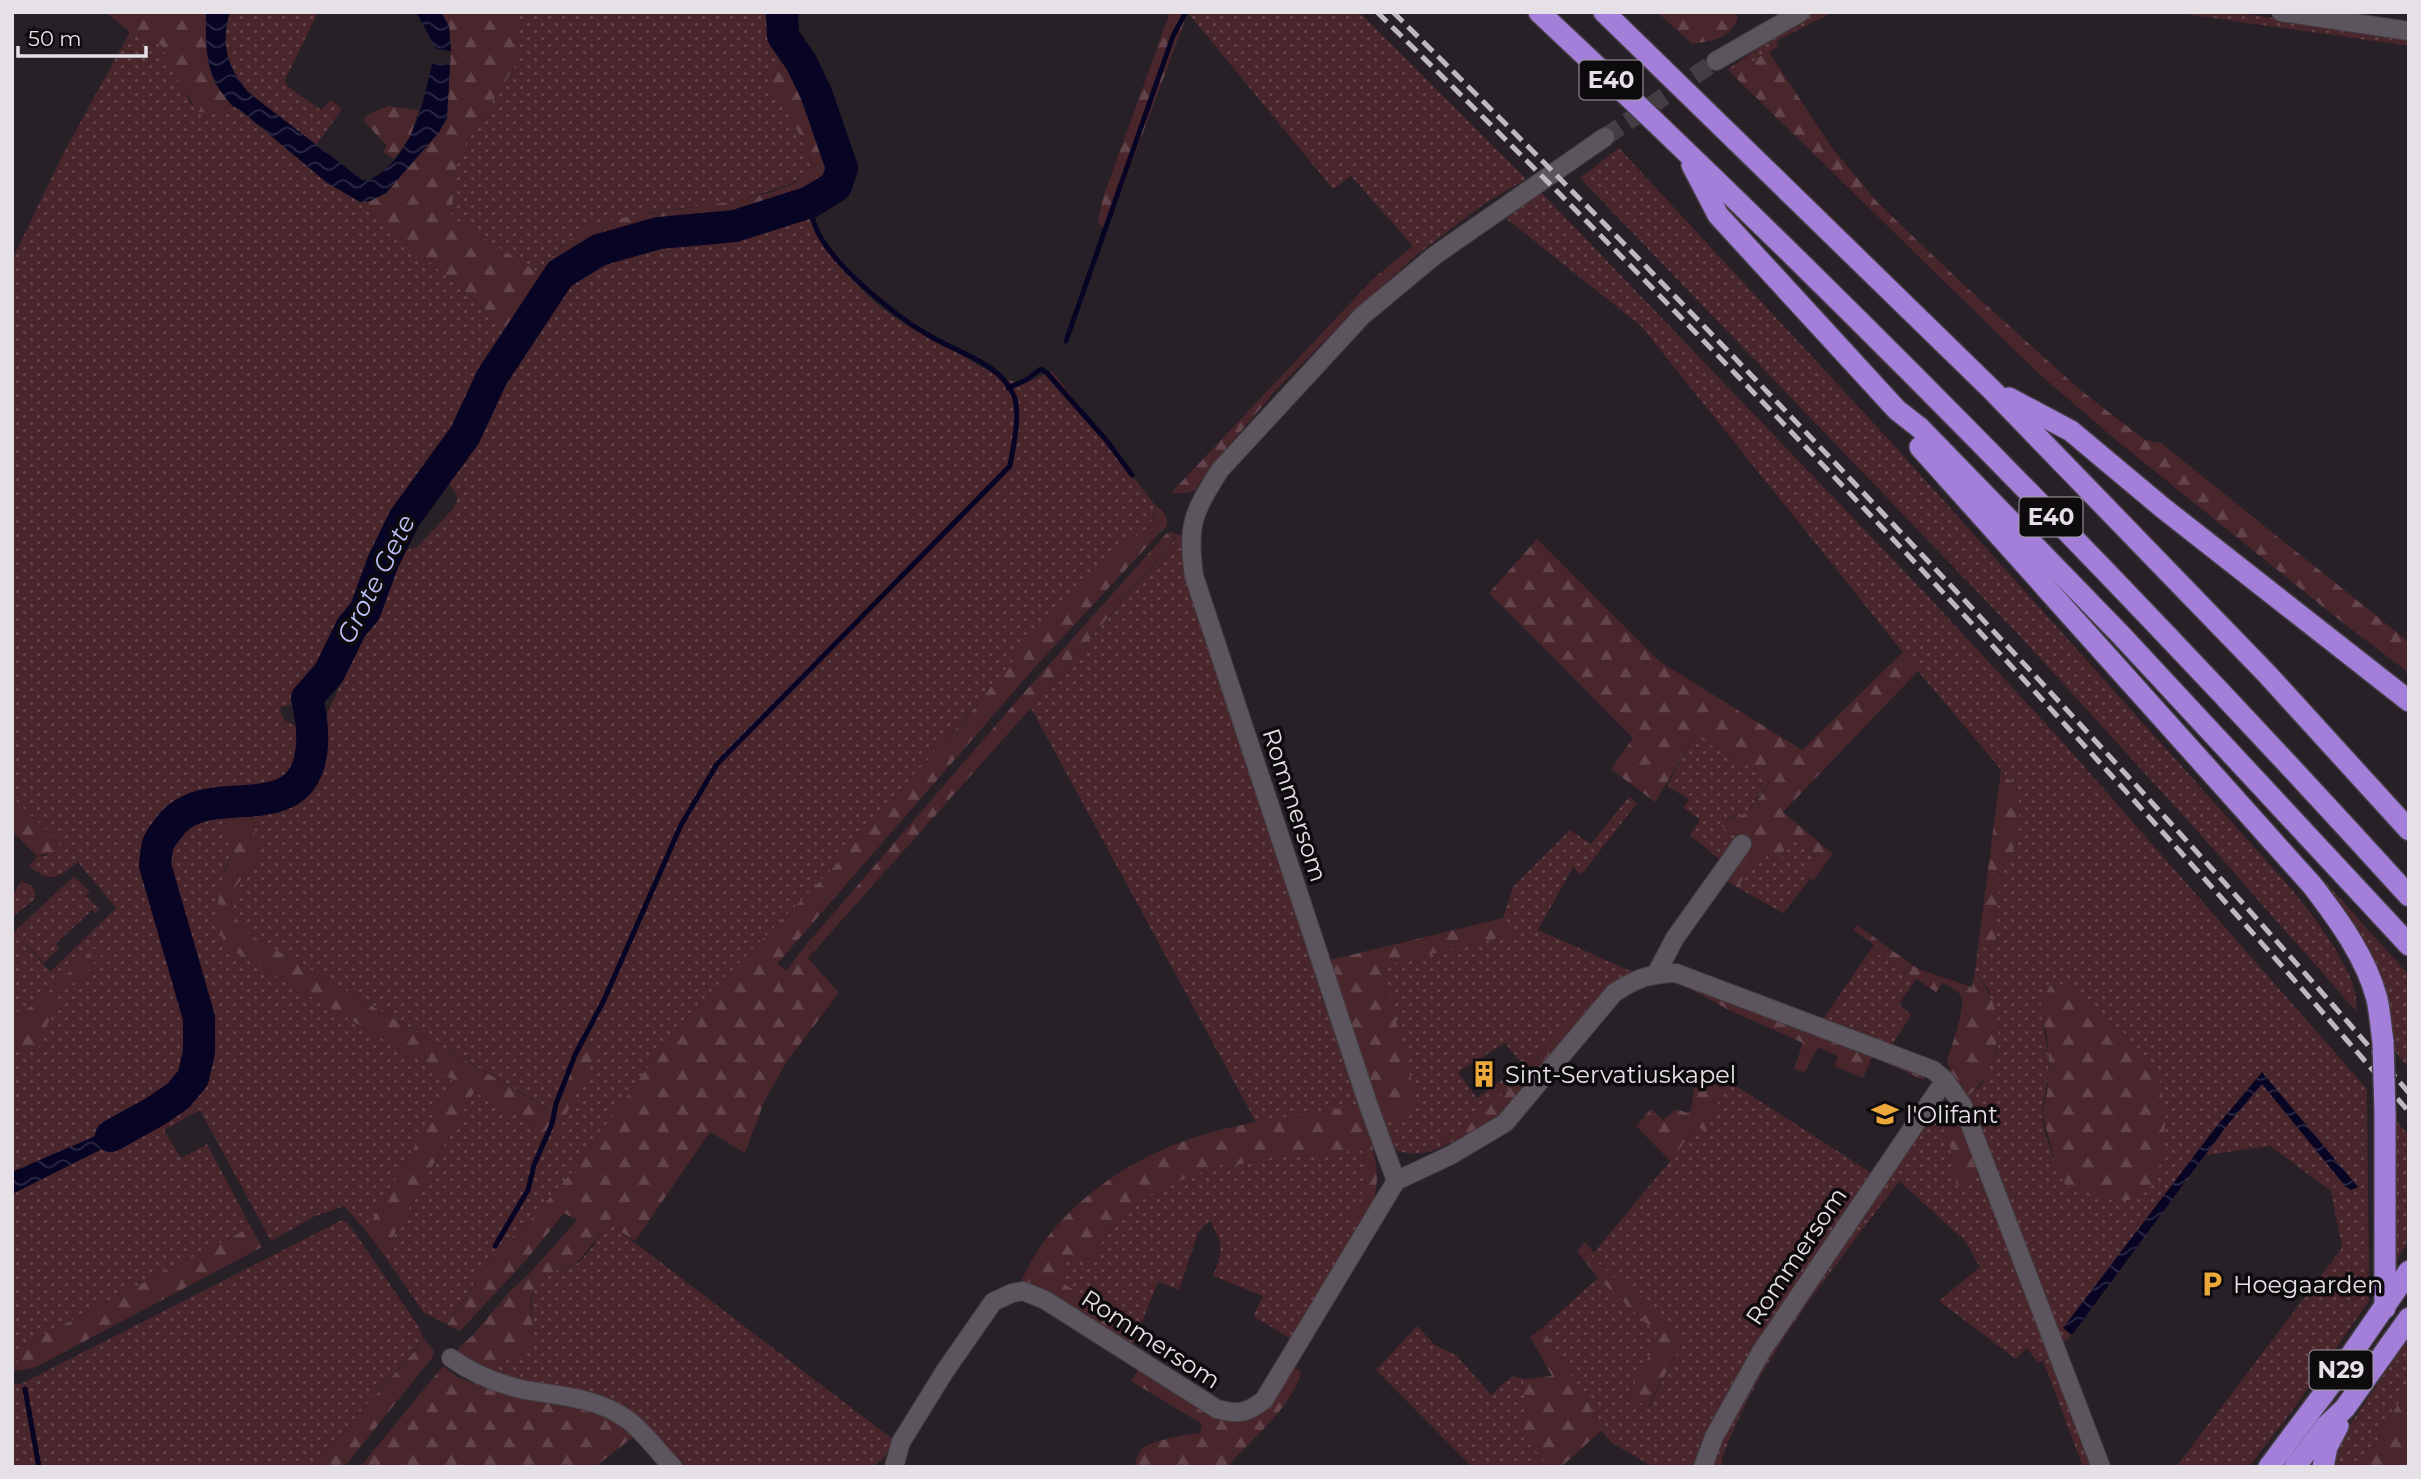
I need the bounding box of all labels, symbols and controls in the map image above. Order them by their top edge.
scale bar [18,14,145,58]
text: 50 m [28,26,82,51]
road number: E40 [1580,60,1642,100]
road number: E40 [2020,498,2082,537]
water label: Grote Gete [330,509,422,649]
street label: Rommersom [1257,725,1333,885]
building icon: Sint-Servatiuskapel [1469,1059,1499,1089]
place label: Sint-Servatiuskapel [1505,1060,1736,1089]
school or university icon: l'Olifant [1870,1099,1900,1129]
place label: l'Olifant [1906,1100,1998,1129]
street label: Rommersom [1739,1182,1853,1330]
parking icon: Hoegaarden [2197,1269,2227,1299]
place label: Hoegaarden [2233,1270,2383,1299]
street label: Rommersom [1076,1283,1226,1395]
road number: N29 [2310,1350,2372,1390]

